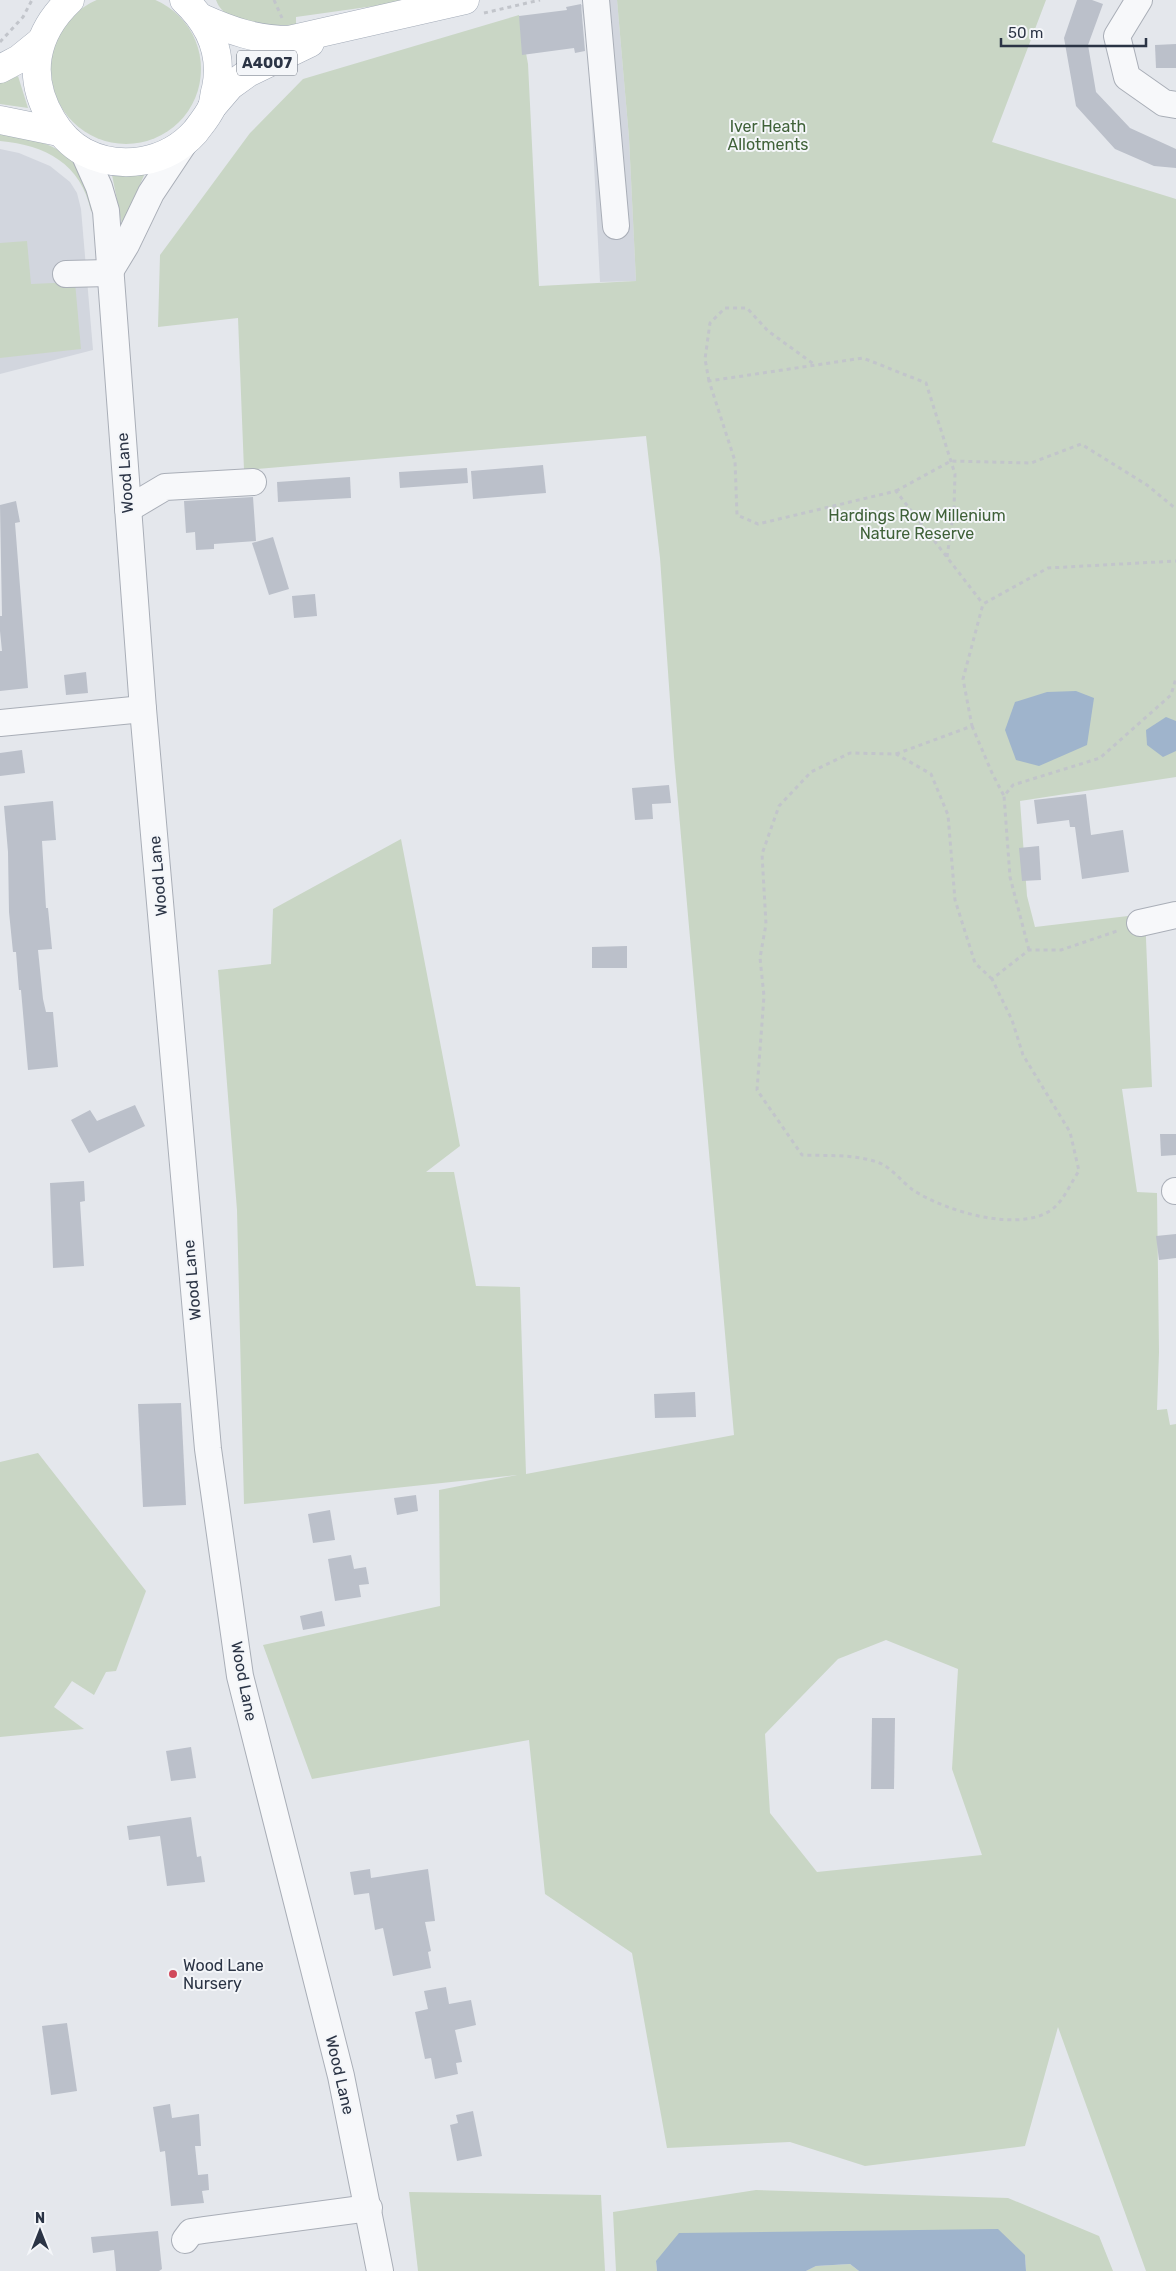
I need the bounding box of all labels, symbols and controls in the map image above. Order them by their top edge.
scale bar [1001,15,1146,47]
text: 50 m [1008,24,1043,42]
road number: A4007 [237,50,297,76]
park label: Iver Heath Allotments [727,117,809,154]
street label: Wood Lane [113,432,137,514]
park label: Hardings Row Millenium Nature Reserve [828,506,1006,543]
street label: Wood Lane [145,835,171,917]
street label: Wood Lane [179,1239,205,1321]
street label: Wood Lane [227,1640,261,1722]
place label: Wood Lane Nursery [183,1956,264,1993]
marker: Wood Lane Nursery [167,1968,179,1980]
street label: Wood Lane [322,2033,358,2117]
north arrow [15,2206,65,2256]
text: N [35,2210,45,2227]

